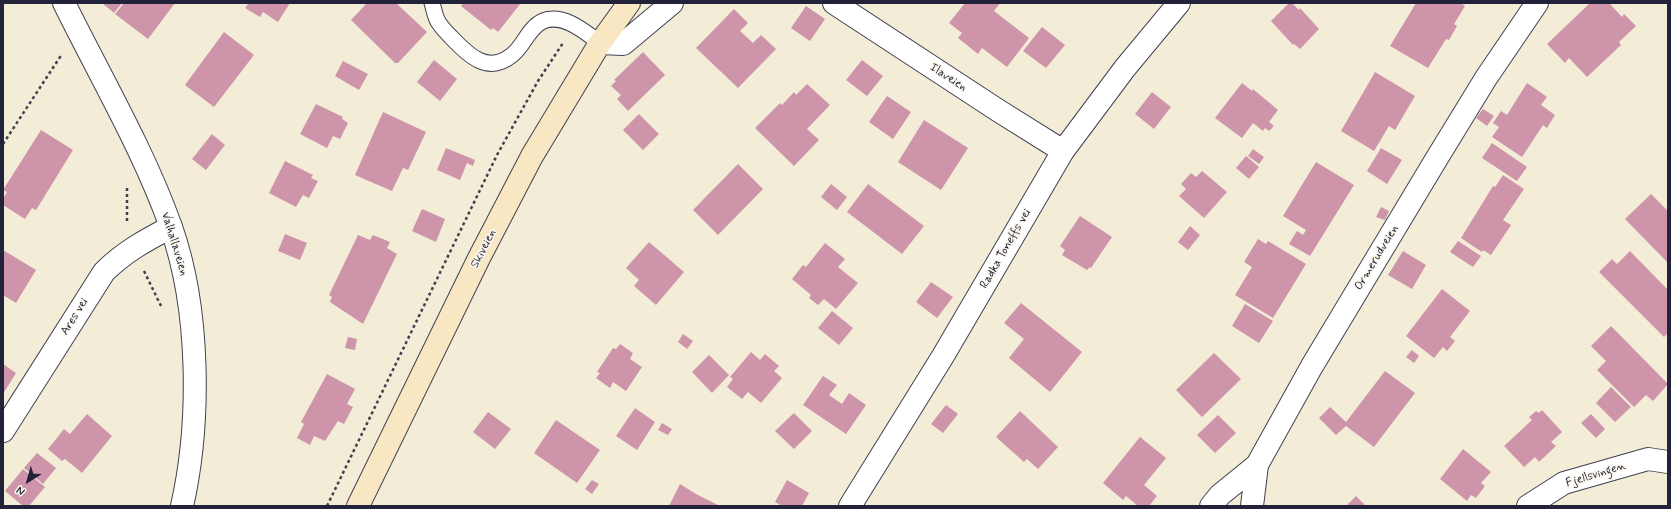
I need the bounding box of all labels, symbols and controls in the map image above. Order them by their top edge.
street label: Ilaveien [927,61,969,95]
street label: Radka Toneffs vei [977,207,1035,291]
street label: Valhallaveien [157,210,191,278]
street label: Ormerudveien [1352,223,1402,293]
street label: Skiveien [468,227,500,271]
street label: Ares vei [58,296,92,338]
street label: Fjellsvingen [1564,459,1628,491]
north arrow [8,461,48,501]
text: N [14,483,28,498]

